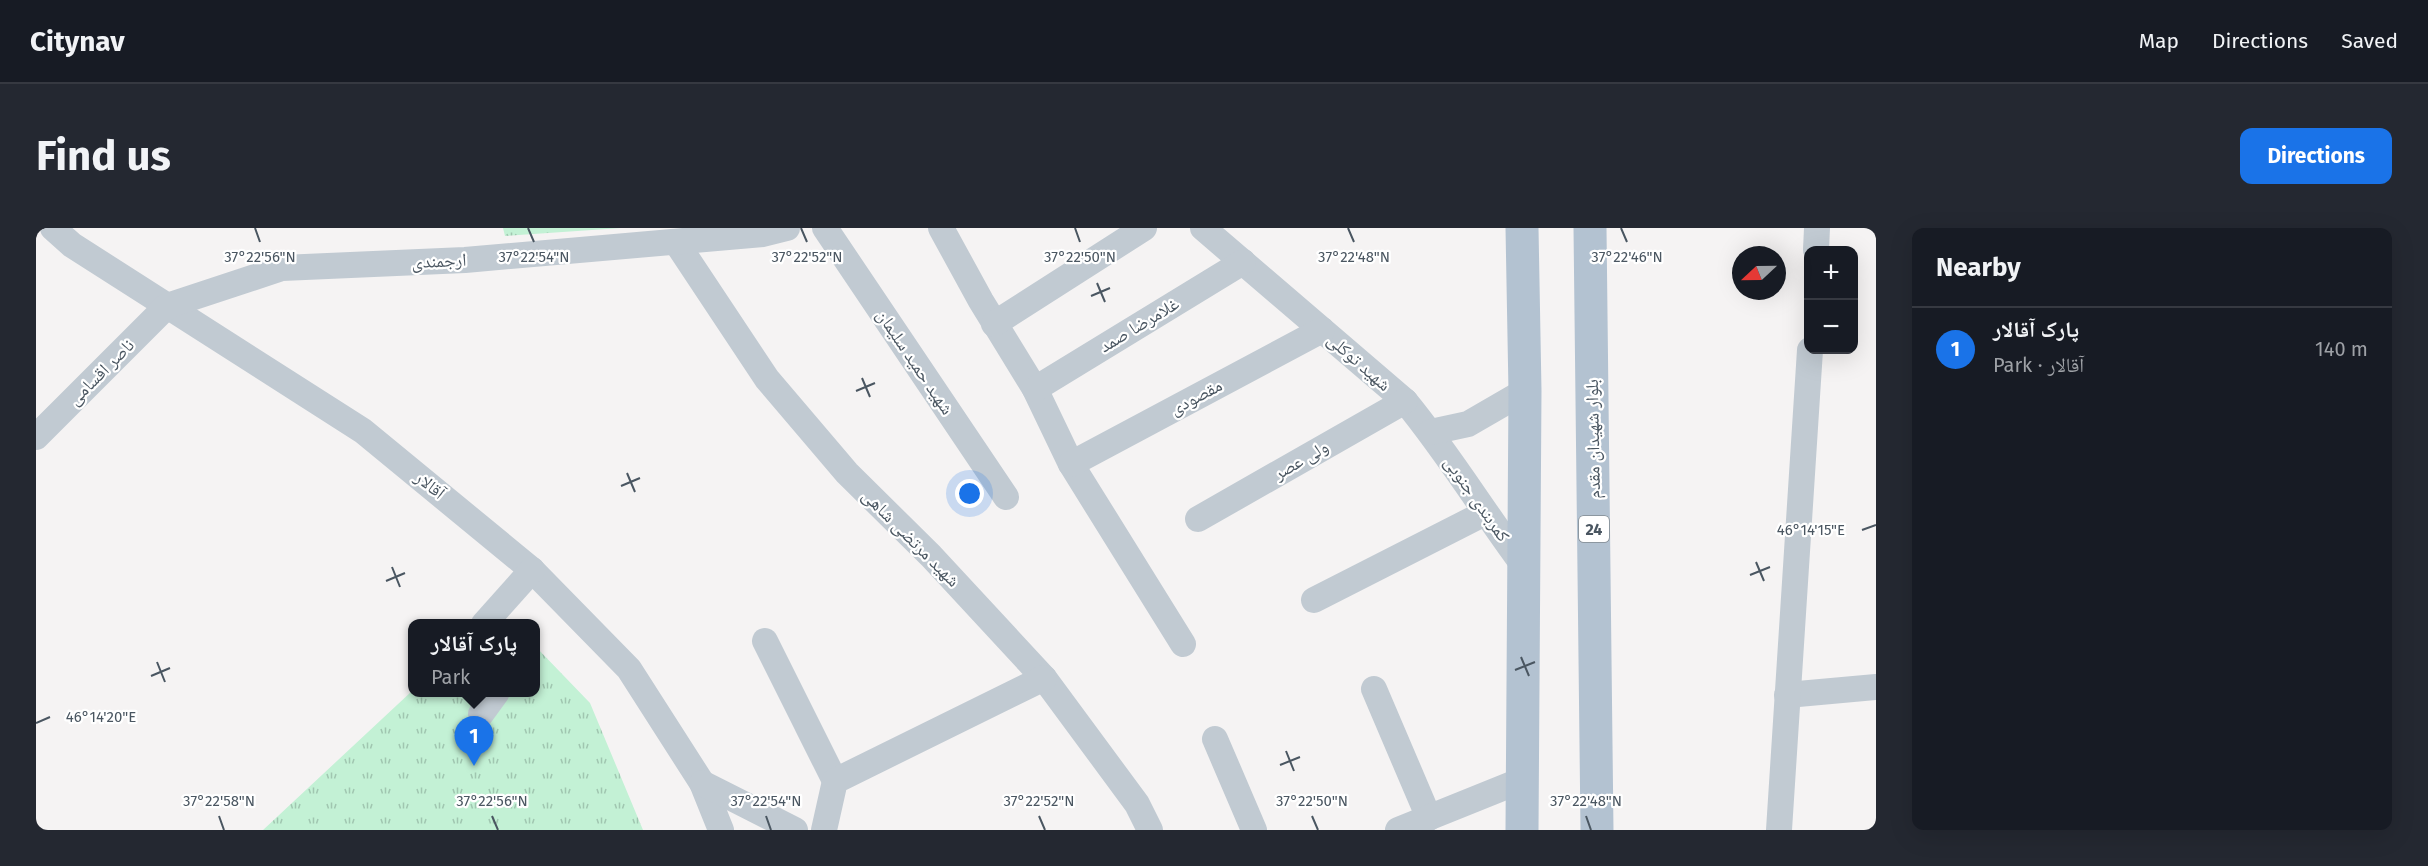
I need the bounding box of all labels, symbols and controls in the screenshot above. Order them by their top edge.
text: Citynav [30,25,125,58]
text: Map [2139,28,2179,54]
text: Directions [2212,28,2308,54]
text: Saved [2341,28,2398,54]
button: Directions [2240,128,2392,184]
text: Find us [36,131,171,181]
north arrow [1732,246,1786,300]
map controls [1804,246,1858,354]
button: + [1804,246,1858,300]
text: 37°22'56"N [224,248,296,266]
text: 37°22'54"N [498,248,570,266]
text: 37°22'52"N [771,248,843,266]
text: 37°22'50"N [1044,248,1116,266]
text: 37°22'48"N [1318,248,1390,266]
text: 37°22'46"N [1591,248,1663,266]
street label: ارجمندی [411,249,467,273]
text: Nearby [1936,252,2021,283]
street label: غلامرضا صمد [1095,293,1183,357]
button: − [1804,300,1858,354]
street label: شهید حمید سلیمان [872,305,958,419]
text: پارک آقالار [1993,316,2079,343]
street label: شهید توکلی [1323,328,1395,396]
street label: ناصر اقسامی [63,334,139,410]
text: 1 [1951,337,1960,361]
text: 140 m [2315,337,2368,361]
text: Park · آقالار [1993,353,2084,377]
street label: مقصودی [1166,374,1226,420]
street label: بلوار شهیدان مقدم [1581,379,1606,499]
street label: ولی عصر [1269,436,1332,485]
street label: کمربندی جنوبی [1440,452,1515,546]
street label: آقالار [410,466,450,504]
your location [955,479,984,508]
street label: شهید مرتضی شاهی [858,485,964,591]
road number: 24 [1579,516,1609,542]
text: 46°14'15"E [1777,521,1845,539]
popup [408,619,540,697]
text: پارک آقالار [431,630,517,657]
text: Park [431,665,470,689]
text: 46°14'20"E [66,708,136,726]
pin: 1 [454,716,494,766]
text: 37°22'58"N [183,792,255,810]
text: 37°22'56"N [456,792,528,810]
text: 37°22'54"N [730,792,802,810]
text: 37°22'52"N [1003,792,1075,810]
text: 37°22'50"N [1276,792,1348,810]
text: 37°22'48"N [1550,792,1622,810]

